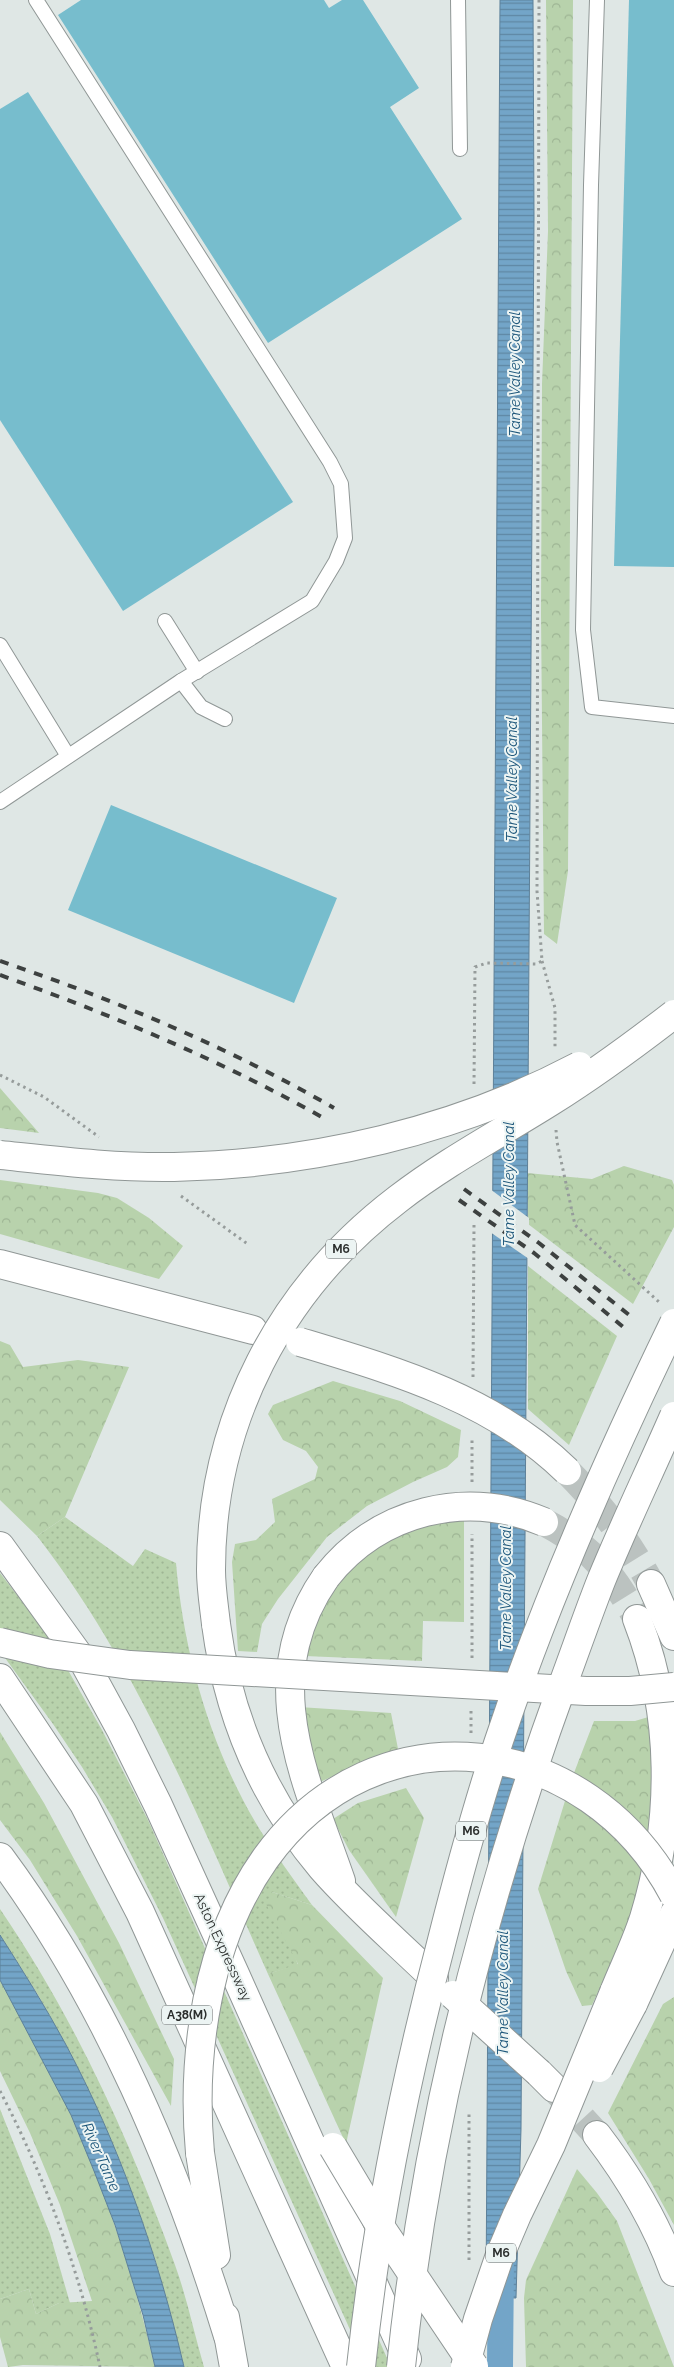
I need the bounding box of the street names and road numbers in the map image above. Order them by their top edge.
road number: M6 [326,1240,356,1258]
road number: M6 [456,1822,486,1840]
street label: Aston Expressway [191,1890,255,2004]
road number: A38(M) [162,2006,212,2024]
road number: M6 [486,2244,516,2262]

